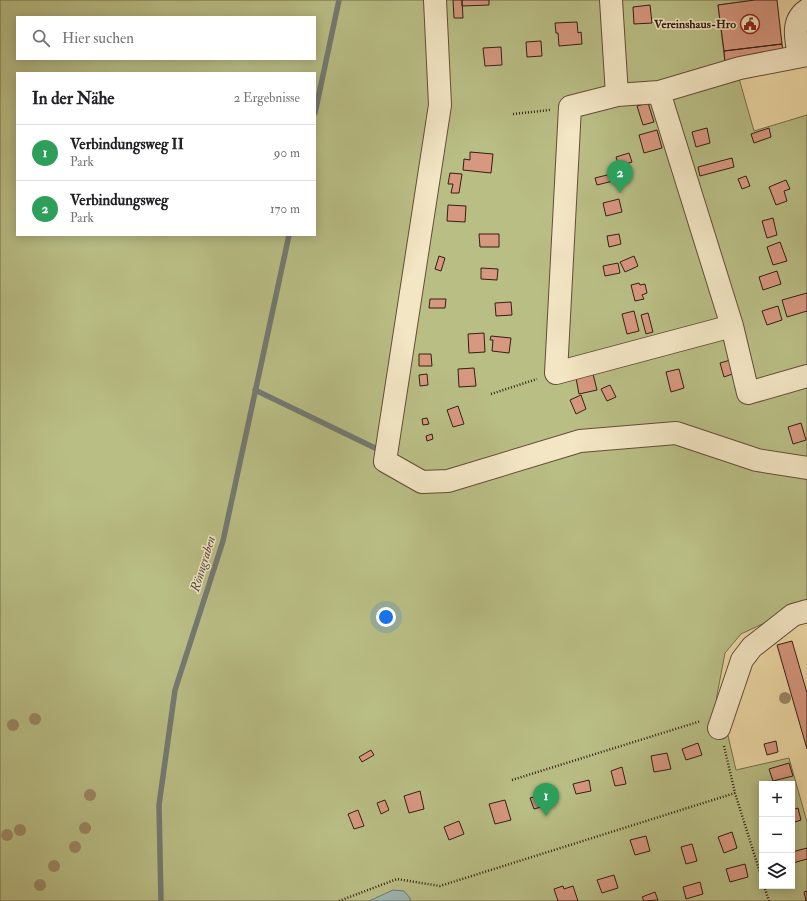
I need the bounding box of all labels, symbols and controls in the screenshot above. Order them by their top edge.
public building icon: Vereinshaus-Hro [739,13,761,35]
search box [16,16,316,60]
place label: Vereinshaus-Hro [653,17,736,32]
icon: search [30,27,52,49]
text: Hier suchen [62,29,134,48]
text: In der Nähe [32,88,114,109]
text: 2 Ergebnisse [234,90,300,106]
text: Verbindungsweg II [70,135,184,154]
text: 1 [43,145,47,161]
text: 90 m [274,145,300,161]
text: Park [70,154,94,170]
pin: 2 [607,160,633,193]
text: Verbindungsweg [70,191,168,210]
text: 2 [42,201,48,217]
text: 170 m [270,201,300,217]
text: Park [70,210,94,226]
water label: Rönngraben [187,534,219,595]
your location [376,607,396,627]
map controls [759,781,795,889]
button: + [759,781,795,817]
pin: 1 [533,783,559,816]
button: − [759,817,795,853]
button: layers [759,853,795,889]

